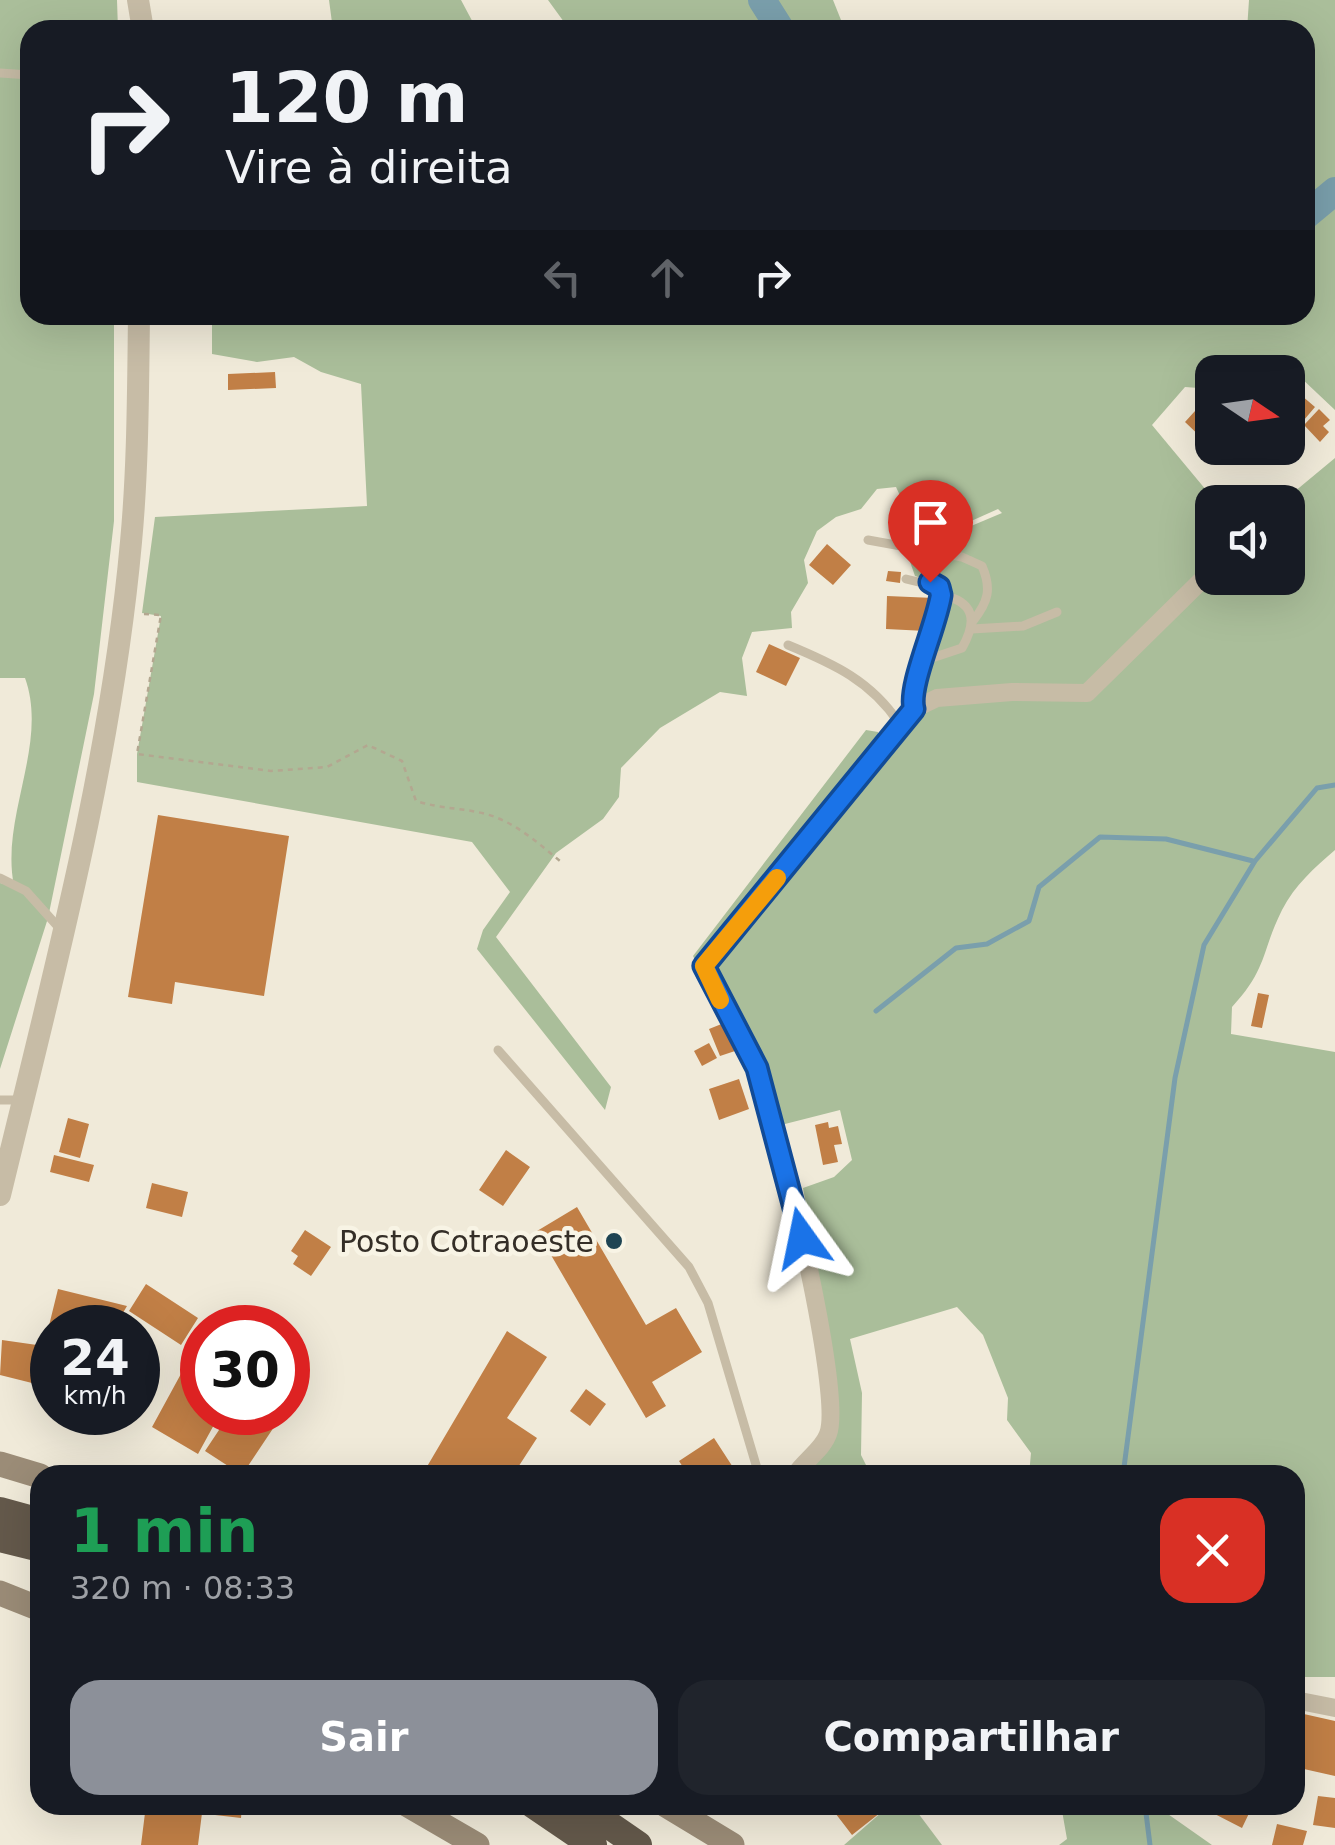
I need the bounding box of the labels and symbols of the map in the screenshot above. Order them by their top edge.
north arrow [1195,355,1305,465]
pin [888,480,973,583]
position arrow [750,1186,854,1290]
place label: Posto Cotraoeste [339,1224,594,1259]
marker: Posto Cotraoeste [603,1230,625,1252]
speed limit sign: 30 [180,1305,310,1435]

